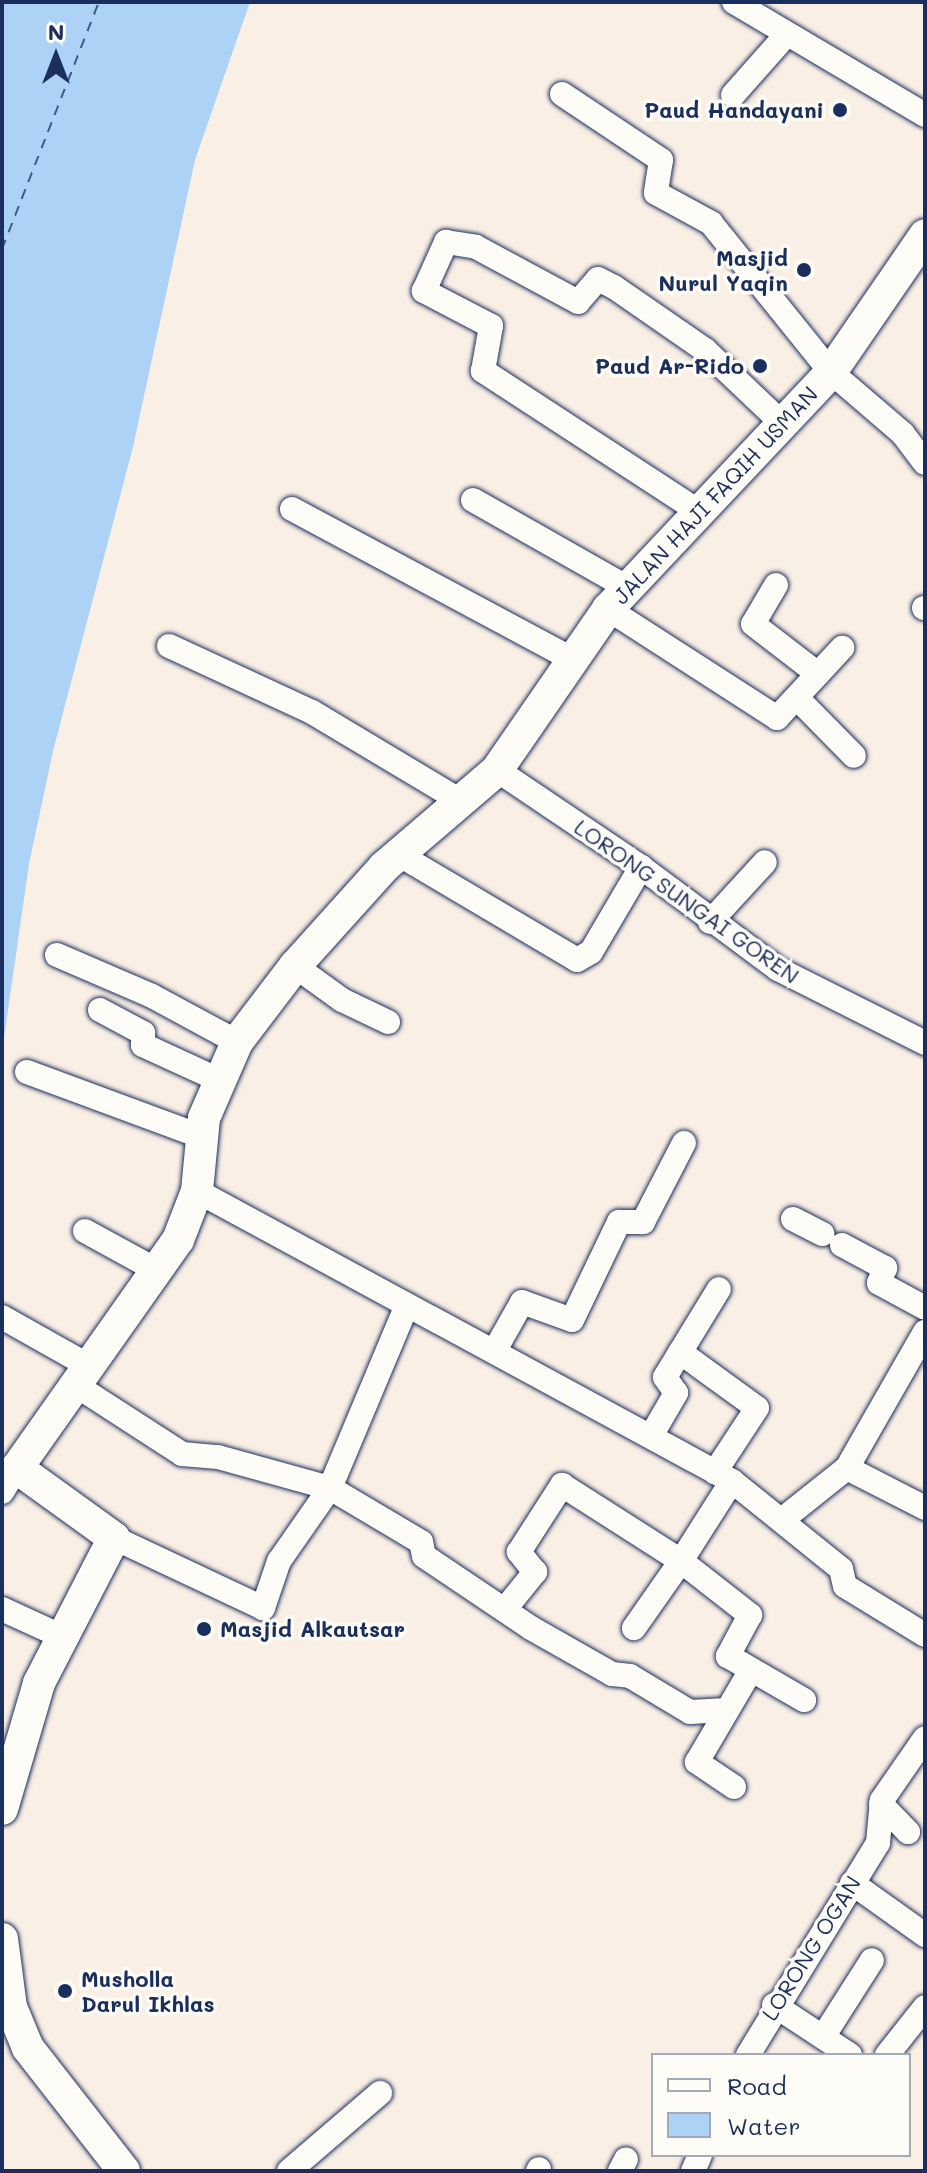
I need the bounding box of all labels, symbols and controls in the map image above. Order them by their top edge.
north arrow [16,16,96,96]
text: N [48,17,64,46]
place label: Paud Handayani [644,97,824,123]
marker: Paud Handayani [831,101,849,119]
place label: Masjid Nurul Yaqin [659,244,788,296]
marker: Masjid Nurul Yaqin [795,261,813,279]
place label: Paud Ar-Rido [595,353,744,379]
marker: Paud Ar-Rido [751,357,769,375]
street label: JALAN HAJI FAQIH USMAN [607,381,823,609]
street label: LORONG SUNGAI GOREN [570,813,804,989]
place label: Masjid Alkautsar [220,1616,405,1642]
marker: Masjid Alkautsar [195,1620,213,1638]
street label: LORONG OGAN [756,1871,866,2025]
place label: Musholla Darul Ikhlas [81,1965,215,2016]
marker: Musholla Darul Ikhlas [56,1982,74,2000]
legend [651,2053,911,2157]
text: Road [727,2070,787,2101]
text: Water [727,2110,801,2141]

